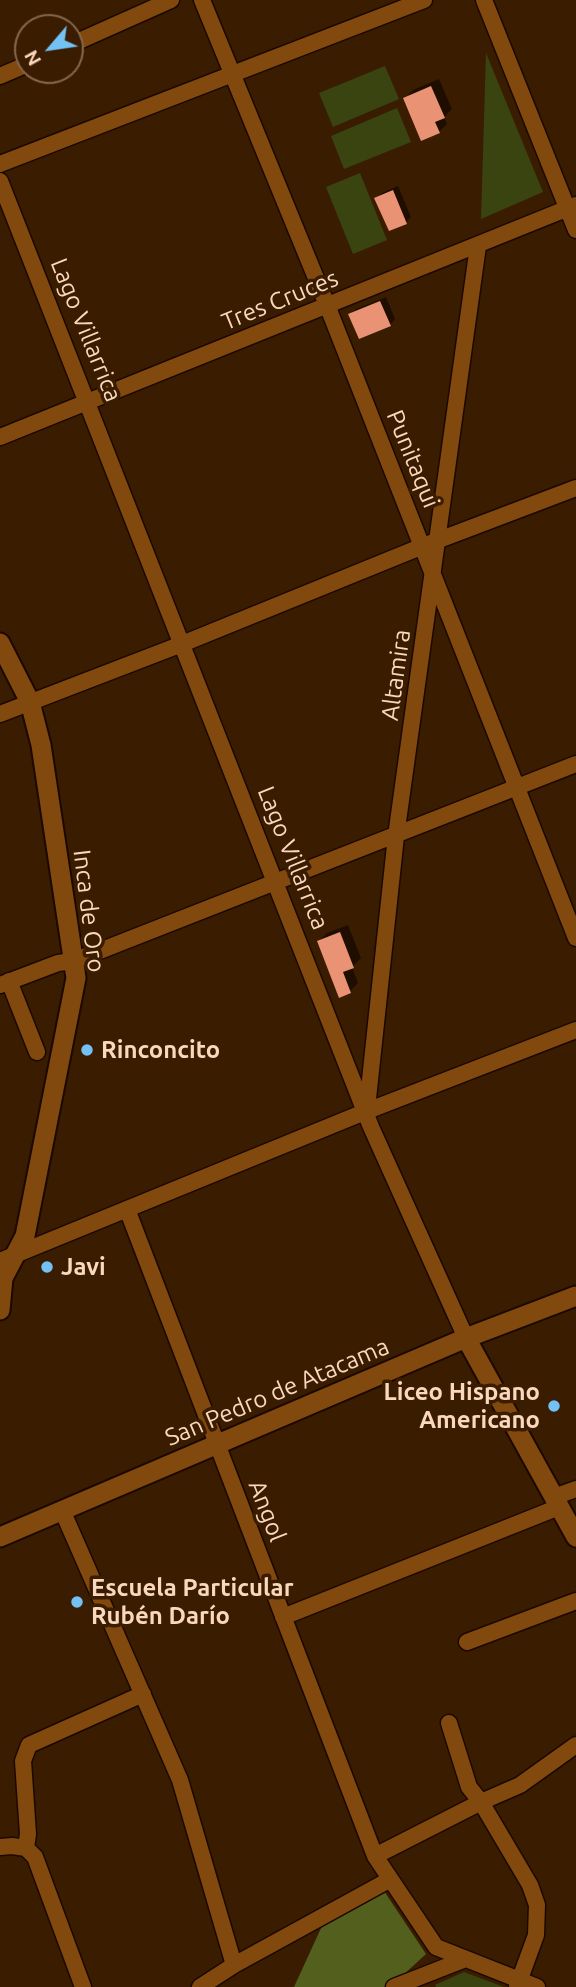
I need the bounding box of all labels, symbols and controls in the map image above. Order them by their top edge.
north arrow [14,14,84,84]
text: N [19,47,45,70]
street label: Lago Villarrica [44,254,128,406]
street label: Tres Cruces [218,264,342,336]
street label: Punitaqui [380,406,446,512]
street label: Altamira [375,628,417,722]
street label: Lago Villarrica [251,782,335,934]
street label: Inca de Oro [67,848,111,974]
place label: Rinconcito [101,1036,220,1064]
marker: Rinconcito [79,1042,95,1058]
place label: Javi [61,1253,106,1281]
marker: Javi [39,1259,55,1275]
street label: San Pedro de Atacama [161,1332,393,1452]
place label: Liceo Hispano Americano [384,1378,540,1434]
marker: Liceo Hispano Americano [546,1398,562,1414]
street label: Angol [242,1476,292,1546]
place label: Escuela Particular Rubén Darío [91,1574,293,1630]
marker: Escuela Particular Rubén Darío [69,1594,85,1610]

